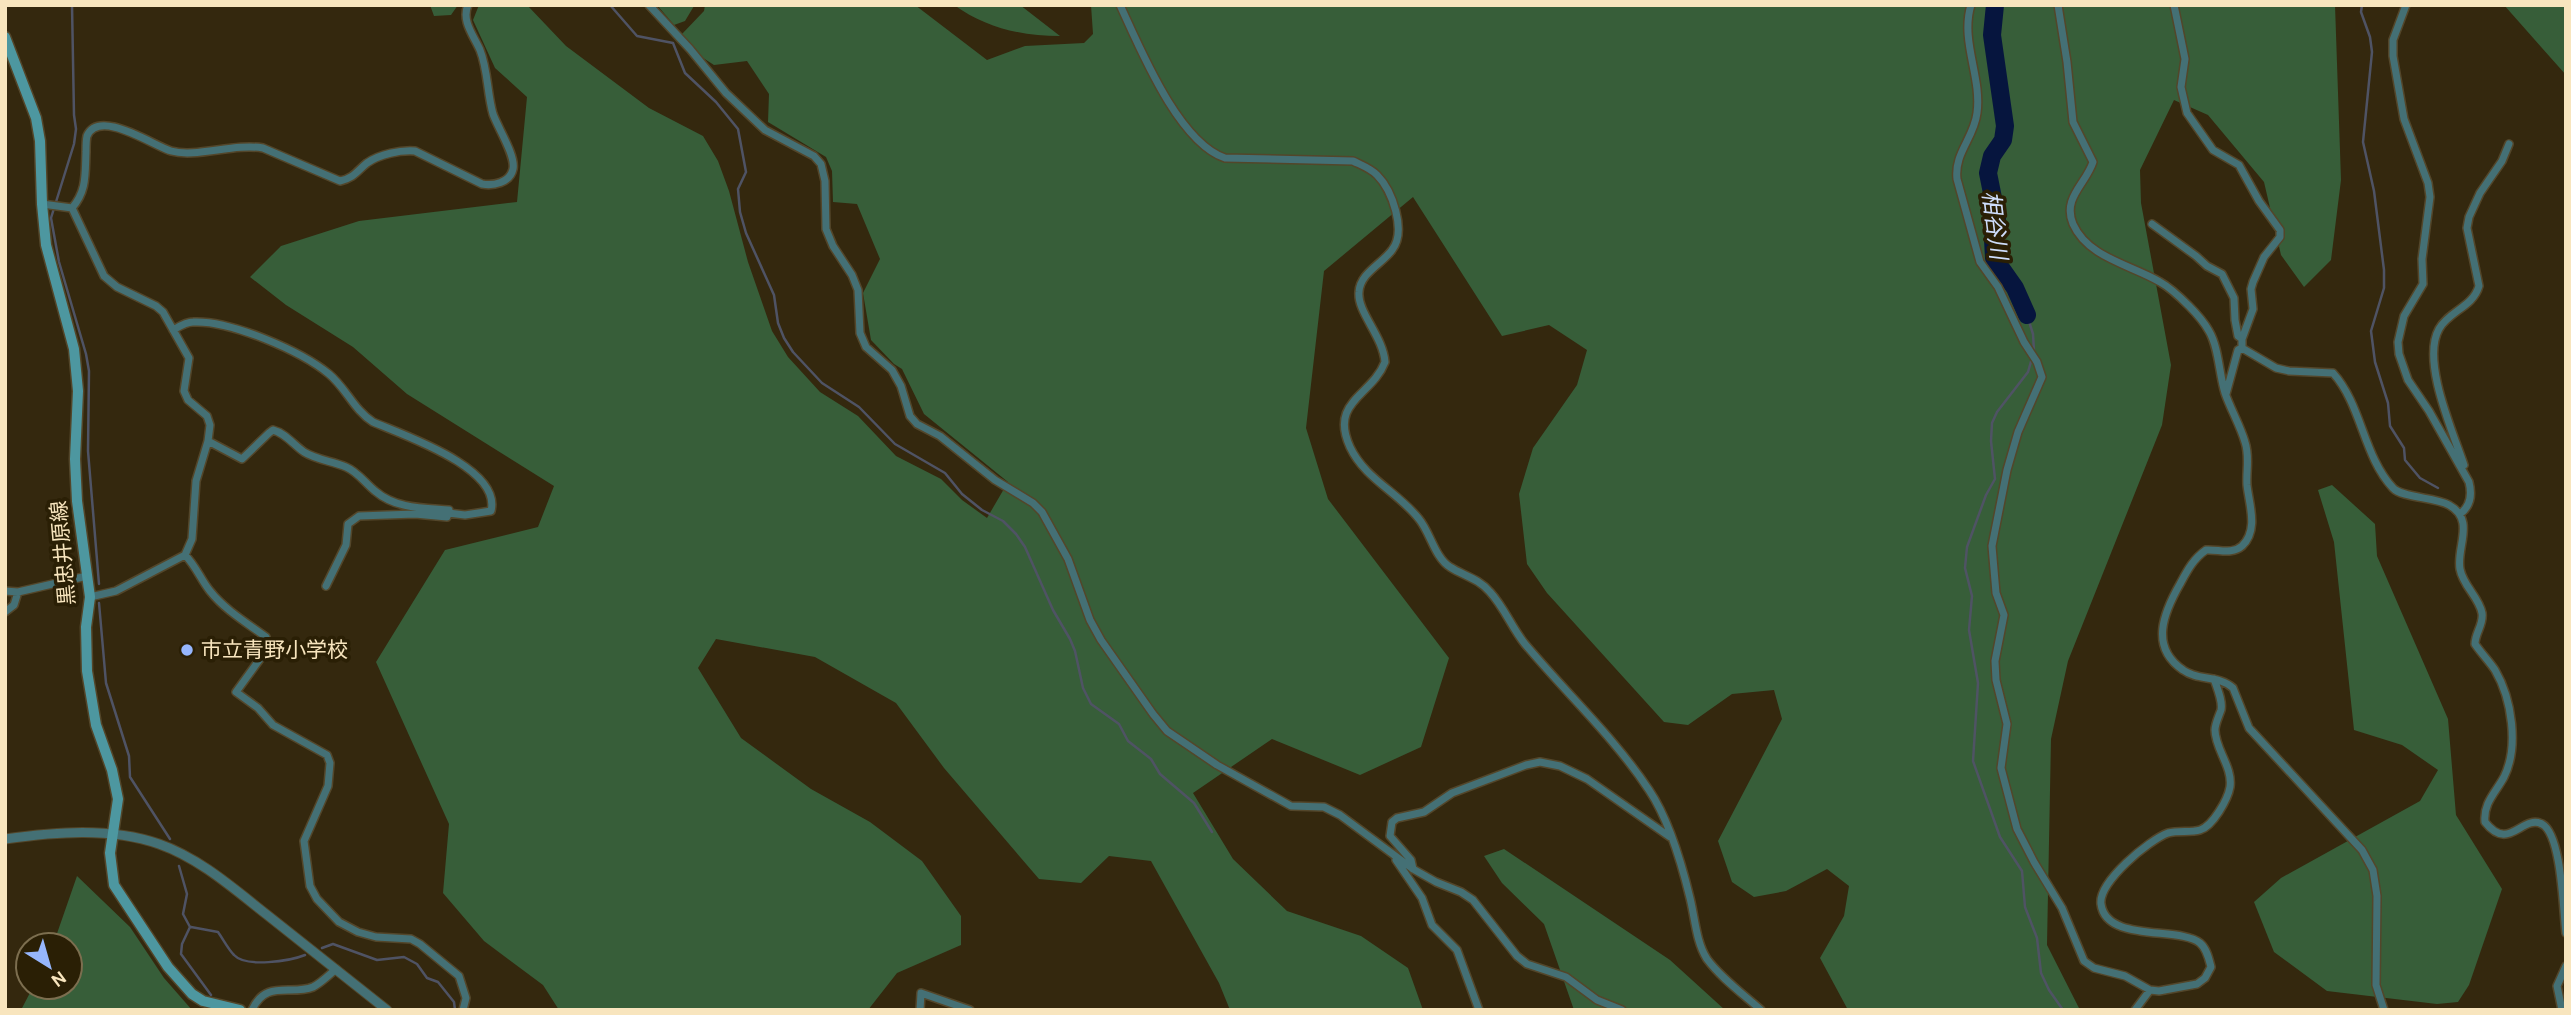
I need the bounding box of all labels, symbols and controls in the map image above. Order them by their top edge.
water label: 相谷川 [1977,189,2012,264]
street label: 黒忠井原線 [46,500,80,606]
place label: 市立青野小学校 [201,638,348,662]
marker: 市立青野小学校 [179,642,195,658]
north arrow [14,931,84,1001]
text: N [47,966,71,992]

